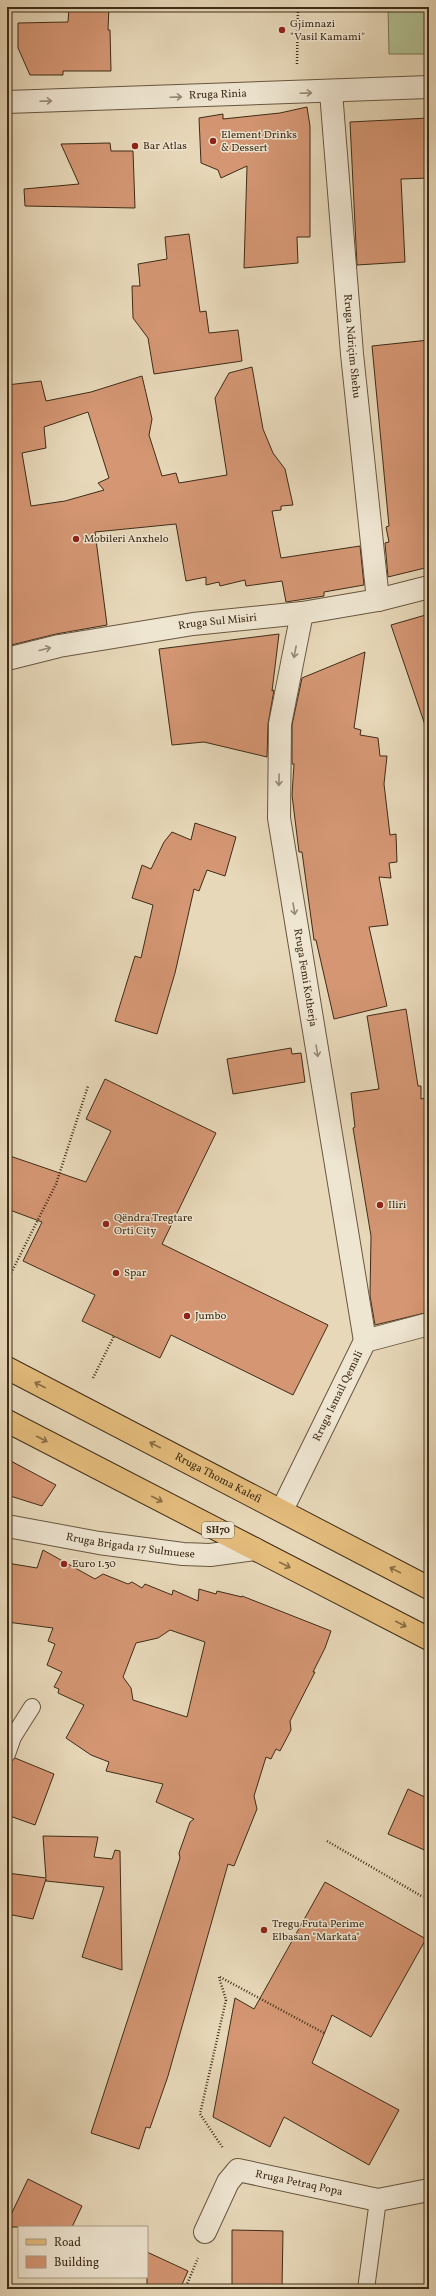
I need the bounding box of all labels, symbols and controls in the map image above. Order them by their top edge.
place label: Gjimnazi "Vasil Kamami" [290,17,365,45]
marker: Gjimnazi "Vasil Kamami" [277,25,287,35]
street label: Rruga Rinia [189,86,248,103]
one-way arrow [299,89,312,97]
one-way arrow [169,93,182,101]
one-way arrow [39,97,52,105]
place label: Element Drinks & Dessert [221,128,297,156]
marker: Element Drinks & Dessert [208,136,218,146]
place label: Bar Atlas [143,139,187,154]
marker: Bar Atlas [130,141,140,151]
street label: Rruga Ndriçim Shehu [340,293,364,399]
place label: Mobileri Anxhelo [84,532,169,547]
marker: Mobileri Anxhelo [71,534,81,544]
street label: Rruga Sul Misiri [177,610,258,634]
one-way arrow [38,645,51,653]
one-way arrow [290,645,298,658]
one-way arrow [276,773,283,786]
one-way arrow [290,902,298,915]
street label: Rruga Femi Kotherja [290,927,321,1029]
one-way arrow [314,1044,322,1057]
place label: Iliri [388,1198,406,1213]
marker: Iliri [375,1200,385,1210]
place label: Qëndra Tregtare Orti City [114,1211,193,1239]
marker: Qëndra Tregtare Orti City [101,1219,111,1229]
place label: Spar [124,1266,147,1281]
marker: Spar [111,1268,121,1278]
place label: Jumbo [195,1309,227,1324]
marker: Jumbo [182,1311,192,1321]
street label: Rruga Ismail Qemali [309,1348,367,1444]
one-way arrow [34,1381,46,1388]
one-way arrow [35,1436,47,1443]
one-way arrow [149,1441,161,1448]
street label: Rruga Thoma Kalefi [172,1449,264,1507]
one-way arrow [151,1496,163,1503]
road number: SH70 [202,1522,234,1538]
street label: Rruga Brigada 17 Sulmuese [65,1530,195,1562]
place label: Euro 1.30 [72,1557,116,1572]
marker: Euro 1.30 [59,1559,69,1569]
one-way arrow [279,1562,291,1569]
one-way arrow [389,1565,401,1573]
one-way arrow [394,1621,406,1629]
place label: Tregu Fruta Perime Elbasan "Markata" [272,1917,364,1945]
marker: Tregu Fruta Perime Elbasan "Markata" [259,1925,269,1935]
street label: Rruga Petraq Popa [254,2166,345,2200]
legend [18,2226,148,2278]
text: Road [54,2235,81,2251]
text: Building [54,2255,99,2271]

